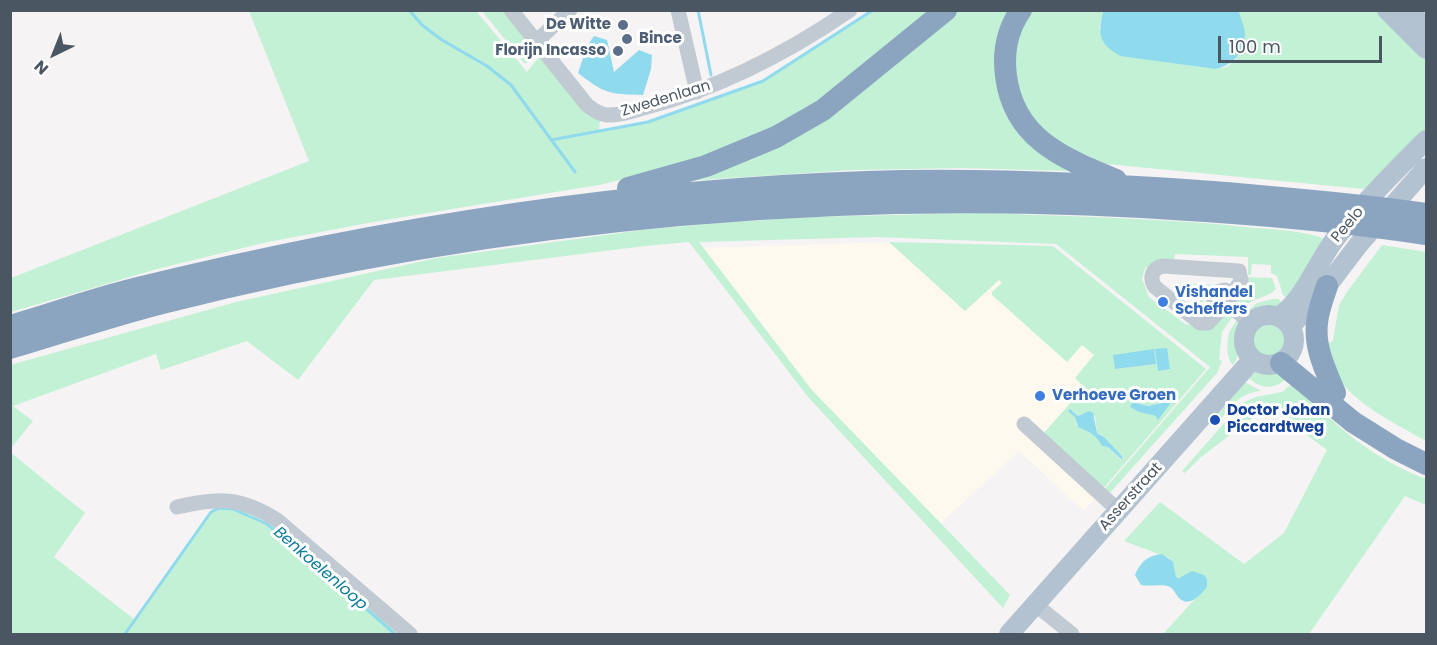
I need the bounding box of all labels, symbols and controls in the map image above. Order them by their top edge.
place label: De Witte [546,16,611,34]
marker: De Witte [616,18,630,32]
north arrow [24,24,84,84]
scale bar [1221,24,1384,62]
place label: Bince [639,30,682,48]
marker: Bince [620,32,634,46]
text: 100 m [1229,34,1281,59]
place label: Florijn Incasso [495,42,606,60]
marker: Florijn Incasso [611,44,625,58]
text: N [29,55,54,80]
street label: Zwedenlaan [619,77,713,121]
street label: Peelo [1328,204,1368,246]
place label: Vishandel Scheffers [1175,284,1253,319]
marker: Vishandel Scheffers [1156,295,1170,309]
place label: Verhoeve Groen [1052,387,1176,405]
marker: Verhoeve Groen [1033,389,1047,403]
place label: Doctor Johan Piccardtweg [1227,402,1330,437]
marker: Doctor Johan Piccardtweg [1208,413,1222,427]
street label: Asserstraat [1096,459,1166,535]
water label: Benkoelenloop [269,523,371,615]

